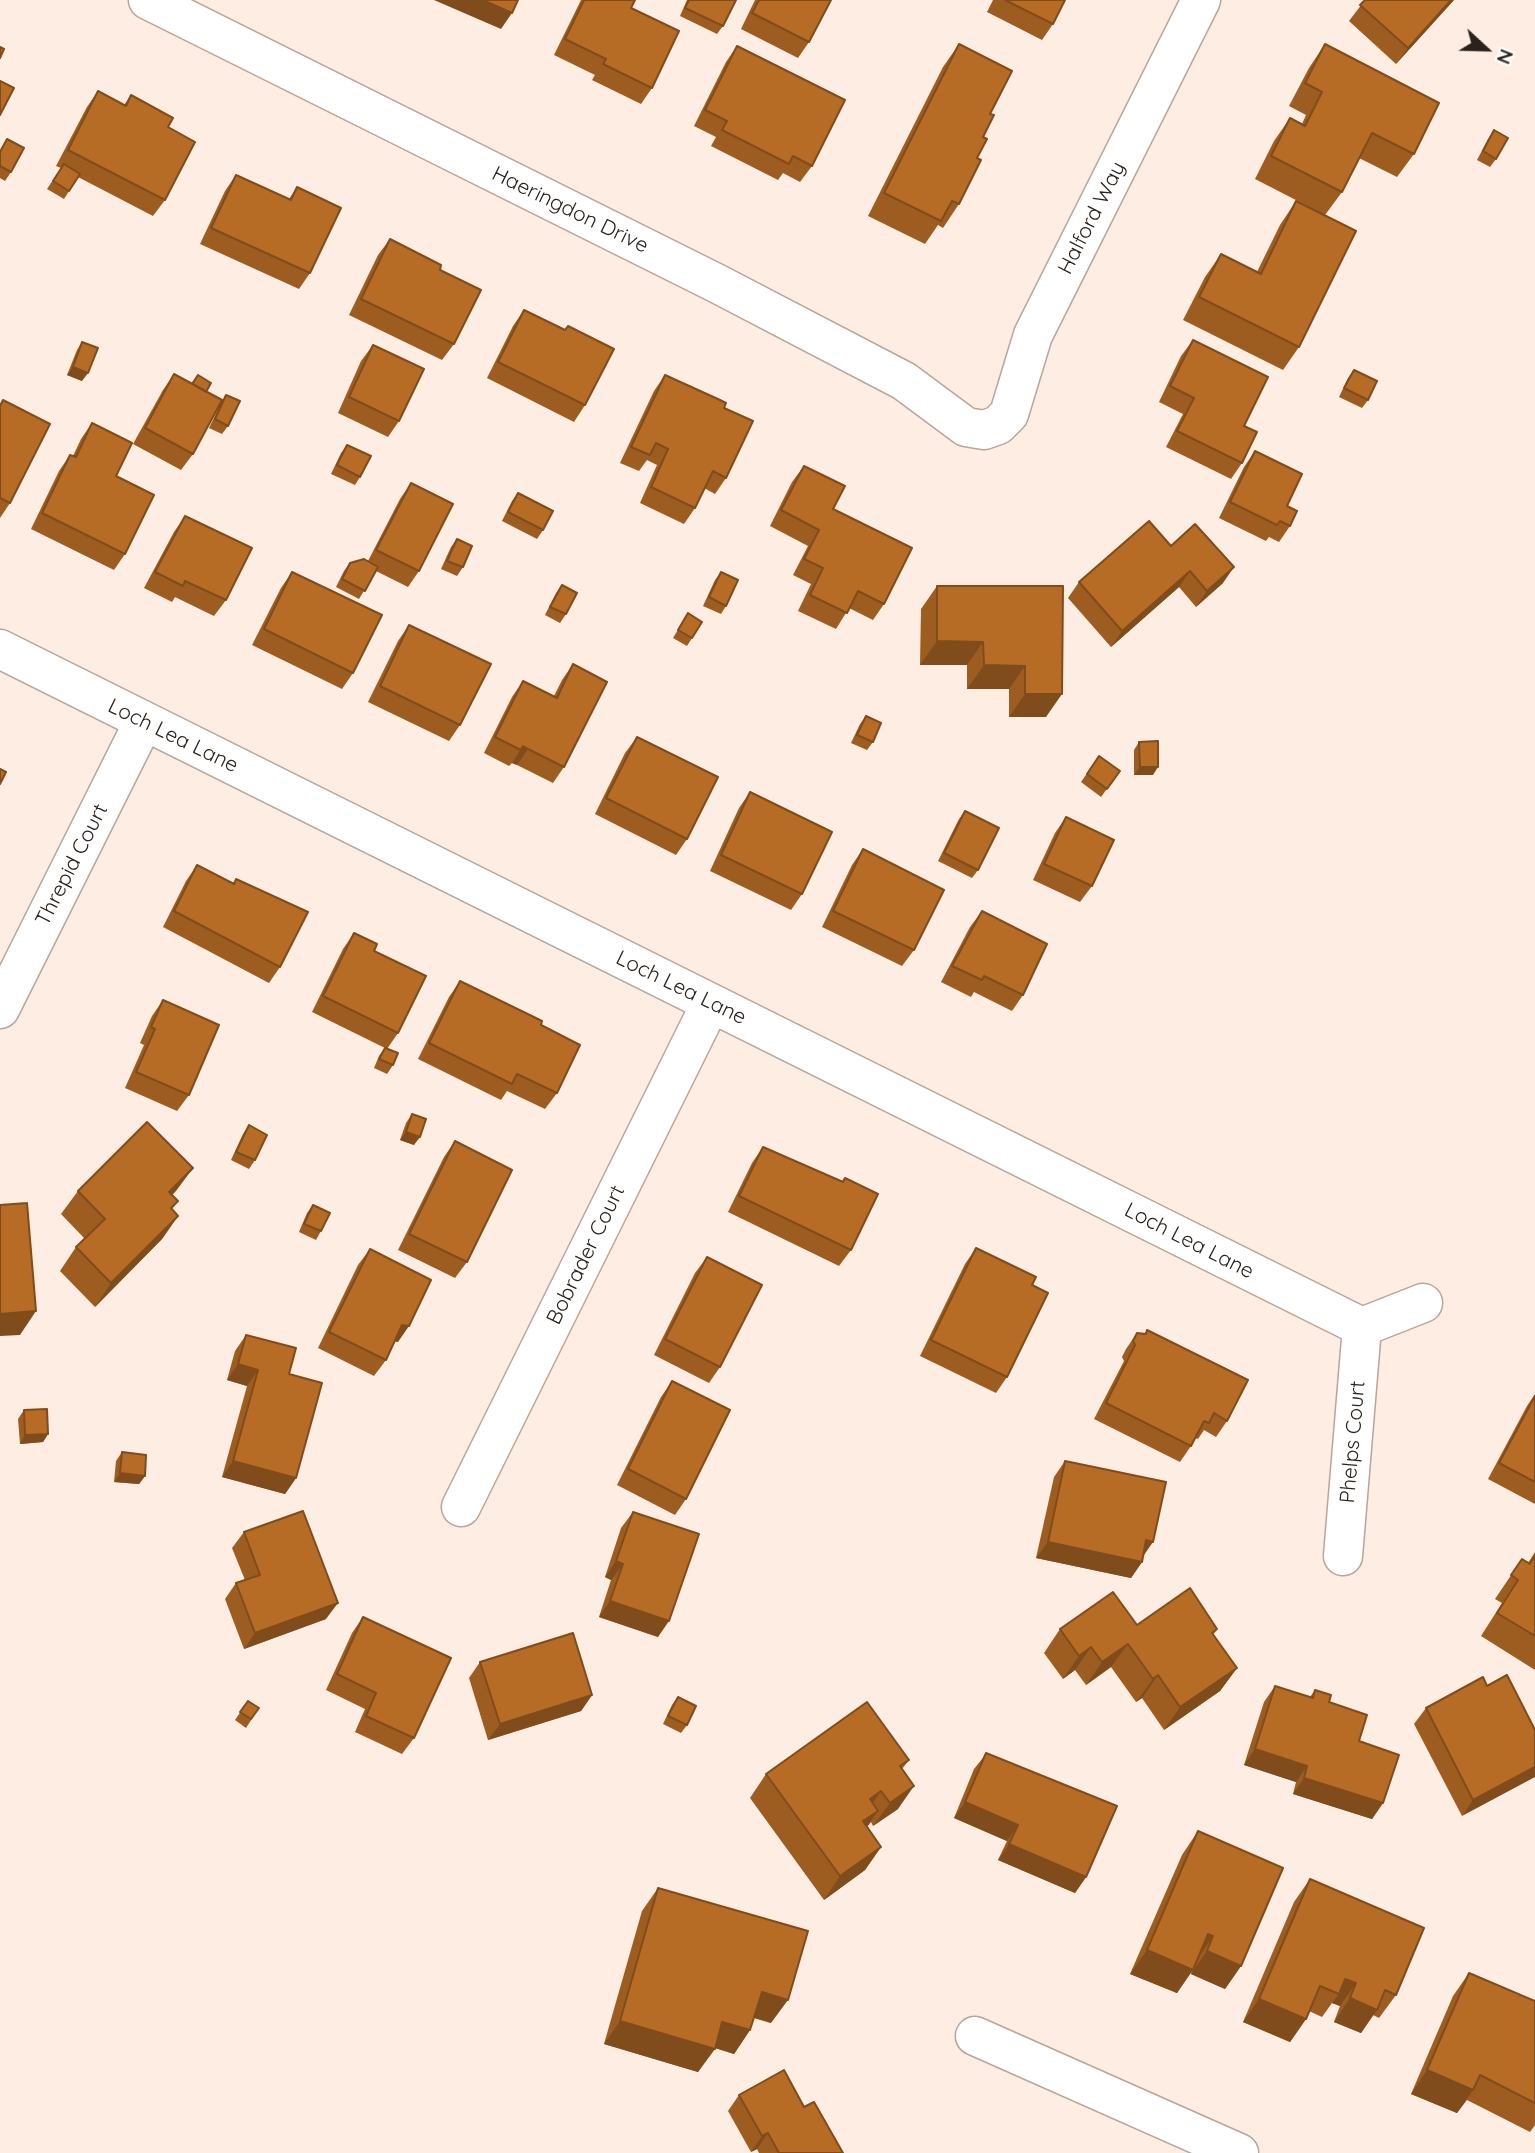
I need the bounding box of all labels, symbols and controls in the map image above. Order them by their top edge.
north arrow [1451,14,1521,84]
text: N [1492,46,1519,68]
street label: Halford Way [1053,157,1131,279]
street label: Haeringdon Drive [488,161,652,259]
street label: Loch Lea Lane [104,694,242,778]
street label: Threpid Court [31,800,113,930]
street label: Loch Lea Lane [612,946,750,1030]
street label: Bobrader Court [541,1181,631,1329]
street label: Loch Lea Lane [1120,1198,1258,1284]
street label: Phelps Court [1335,1380,1371,1504]

